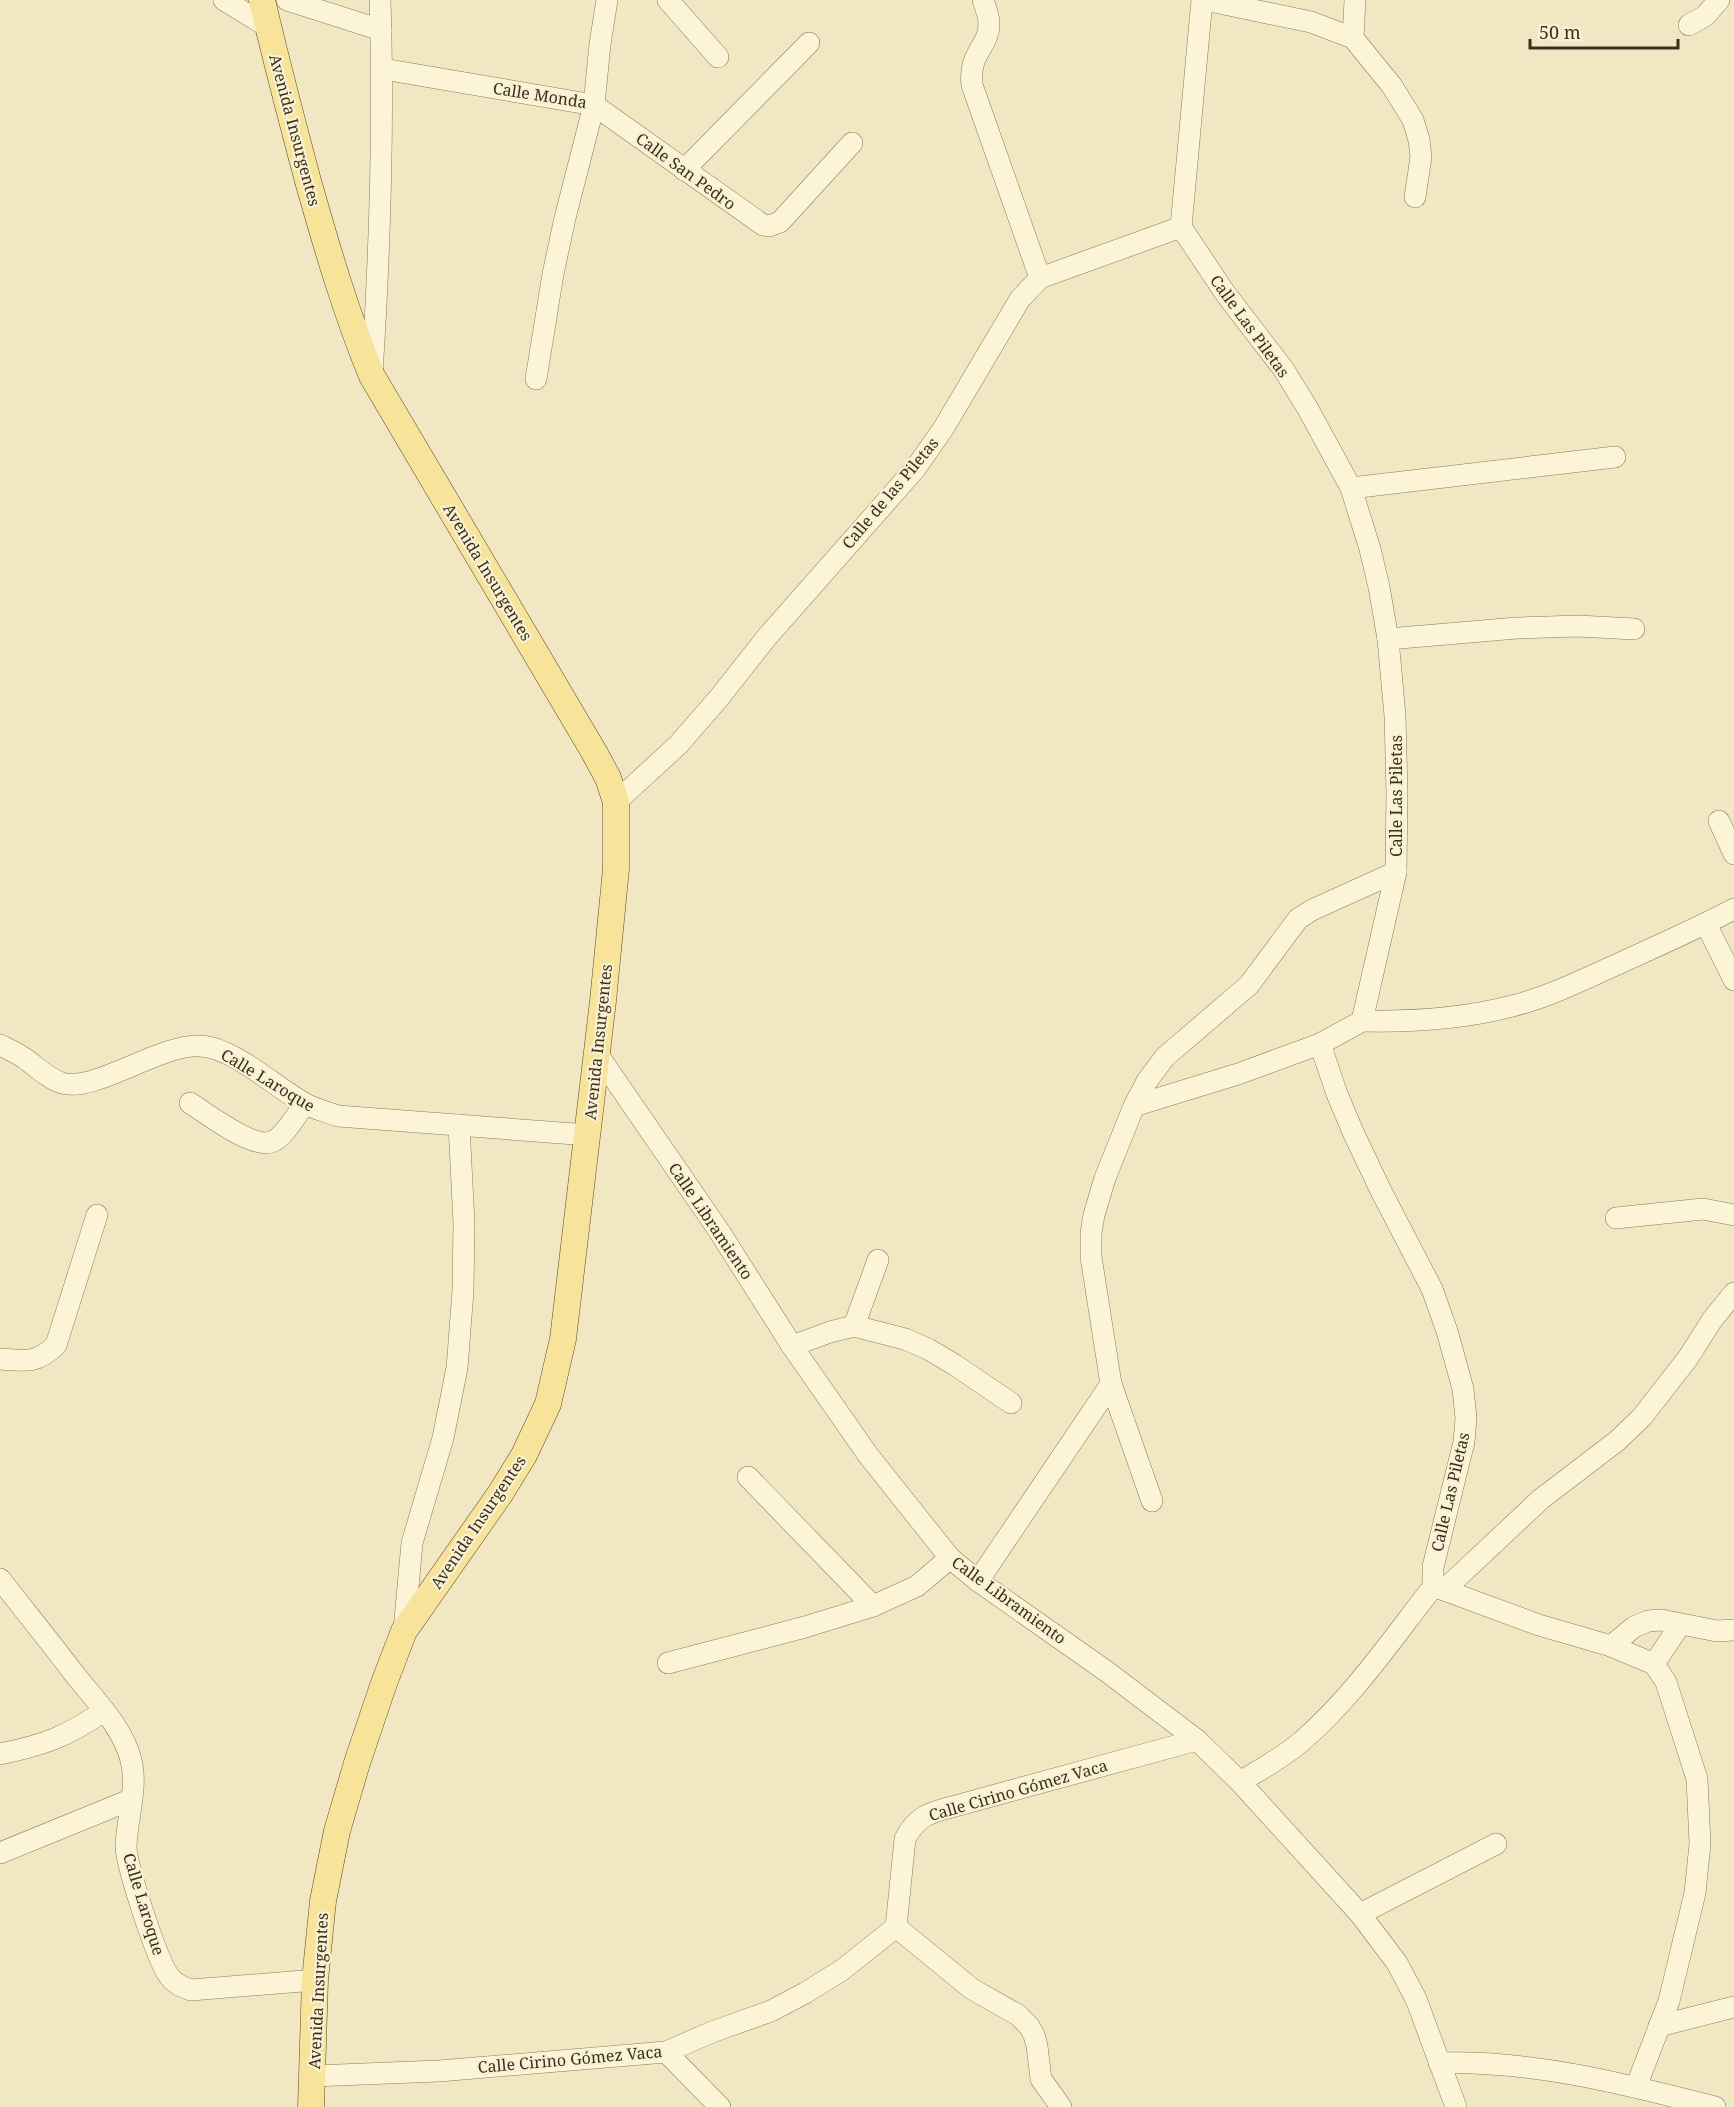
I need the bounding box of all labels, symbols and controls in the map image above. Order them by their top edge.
scale bar [1530,12,1678,50]
text: 50 m [1539,20,1581,44]
street label: Avenida Insurgentes [264,52,326,208]
street label: Calle Monda [491,77,589,113]
street label: Calle San Pedro [632,127,740,215]
street label: Calle Las Piletas [1205,270,1295,382]
street label: Calle de las Piletas [837,432,943,554]
street label: Avenida Insurgentes [438,499,538,645]
street label: Calle Las Piletas [1385,735,1407,857]
street label: Avenida Insurgentes [579,963,617,1121]
street label: Calle Laroque [217,1043,319,1117]
street label: Calle Libramiento [664,1158,758,1284]
street label: Calle Las Piletas [1426,1430,1474,1554]
street label: Avenida Insurgentes [425,1451,531,1593]
street label: Calle Libramiento [947,1551,1071,1649]
street label: Calle Cirino Gómez Vaca [926,1754,1110,1826]
street label: Calle Laroque [118,1850,170,1958]
street label: Avenida Insurgentes [303,1912,333,2070]
street label: Calle Cirino Gómez Vaca [477,2040,663,2078]

